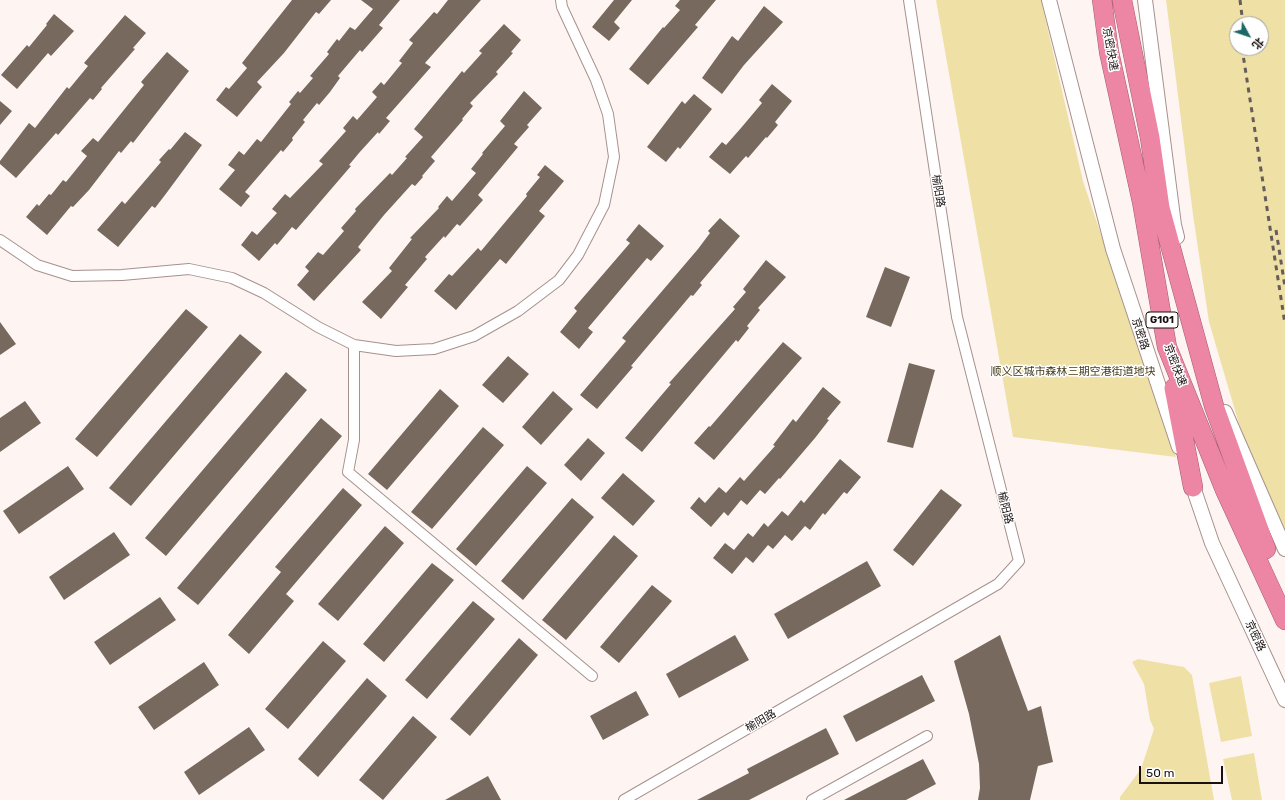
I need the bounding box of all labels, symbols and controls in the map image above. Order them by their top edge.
north arrow [1229,16,1269,56]
street label: 京密快速 [1100,26,1120,72]
text: 北 [1249,35,1266,52]
street label: 榆阳路 [929,174,947,208]
road number: G101 [1146,312,1178,328]
street label: 京密路 [1129,316,1151,352]
street label: 京密快速 [1161,342,1189,388]
park label: 顺义区城市森林三期空港街道地块 [991,365,1155,379]
street label: 榆阳路 [995,490,1015,526]
street label: 京密路 [1242,618,1268,654]
street label: 榆阳路 [743,707,779,735]
scale bar [1141,758,1225,784]
text: 50 m [1146,766,1174,780]

